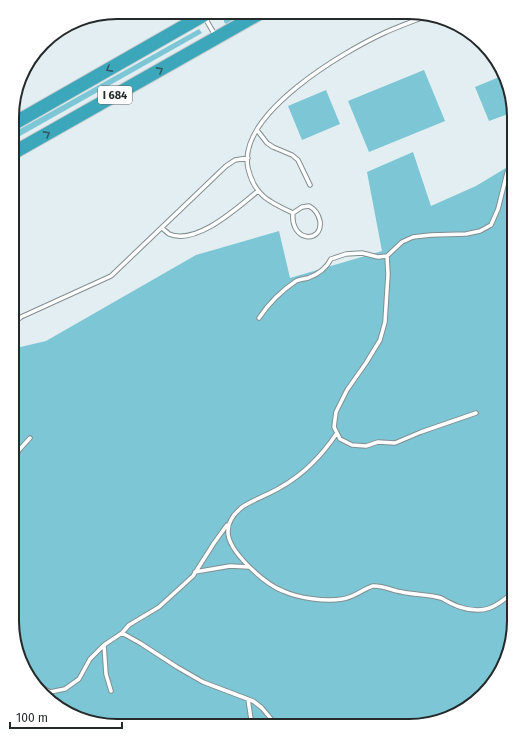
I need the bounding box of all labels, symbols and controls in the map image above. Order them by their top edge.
one-way arrow [106,65,113,72]
one-way arrow [156,67,163,74]
road number: I 684 [98,86,132,104]
one-way arrow [43,131,50,138]
scale bar [10,704,122,730]
text: 100 m [16,711,48,725]

